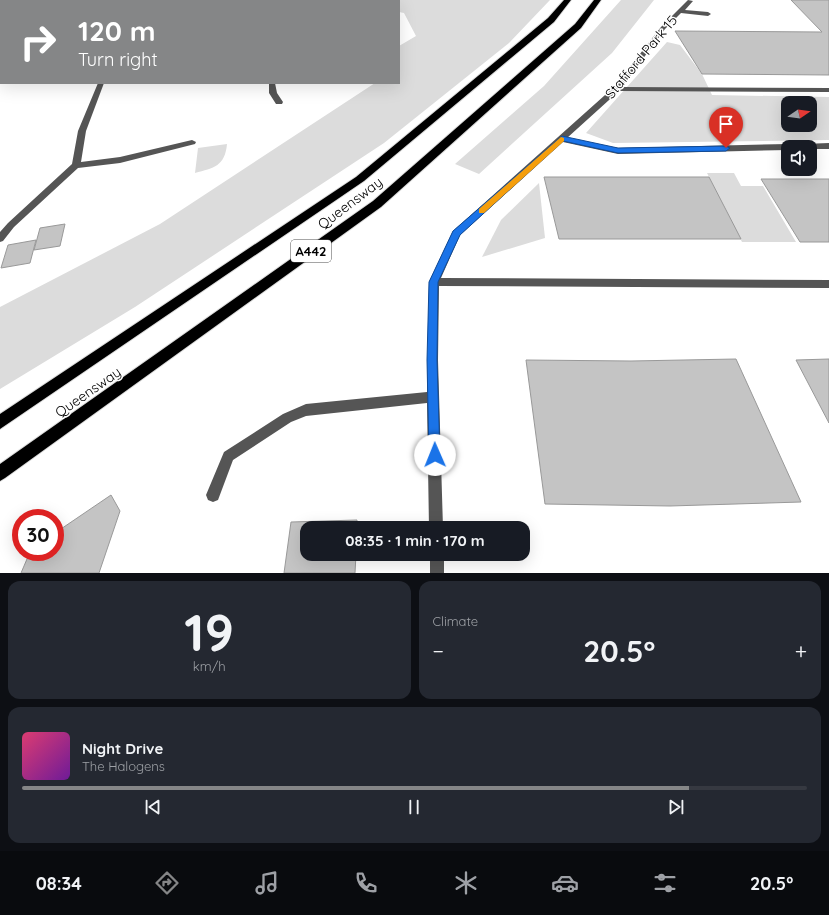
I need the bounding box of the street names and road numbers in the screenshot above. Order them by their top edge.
street label: Stafford Park 15 [601,12,681,102]
street label: Queensway [314,173,386,233]
road number: A442 [291,240,331,262]
street label: Queensway [52,363,124,421]

